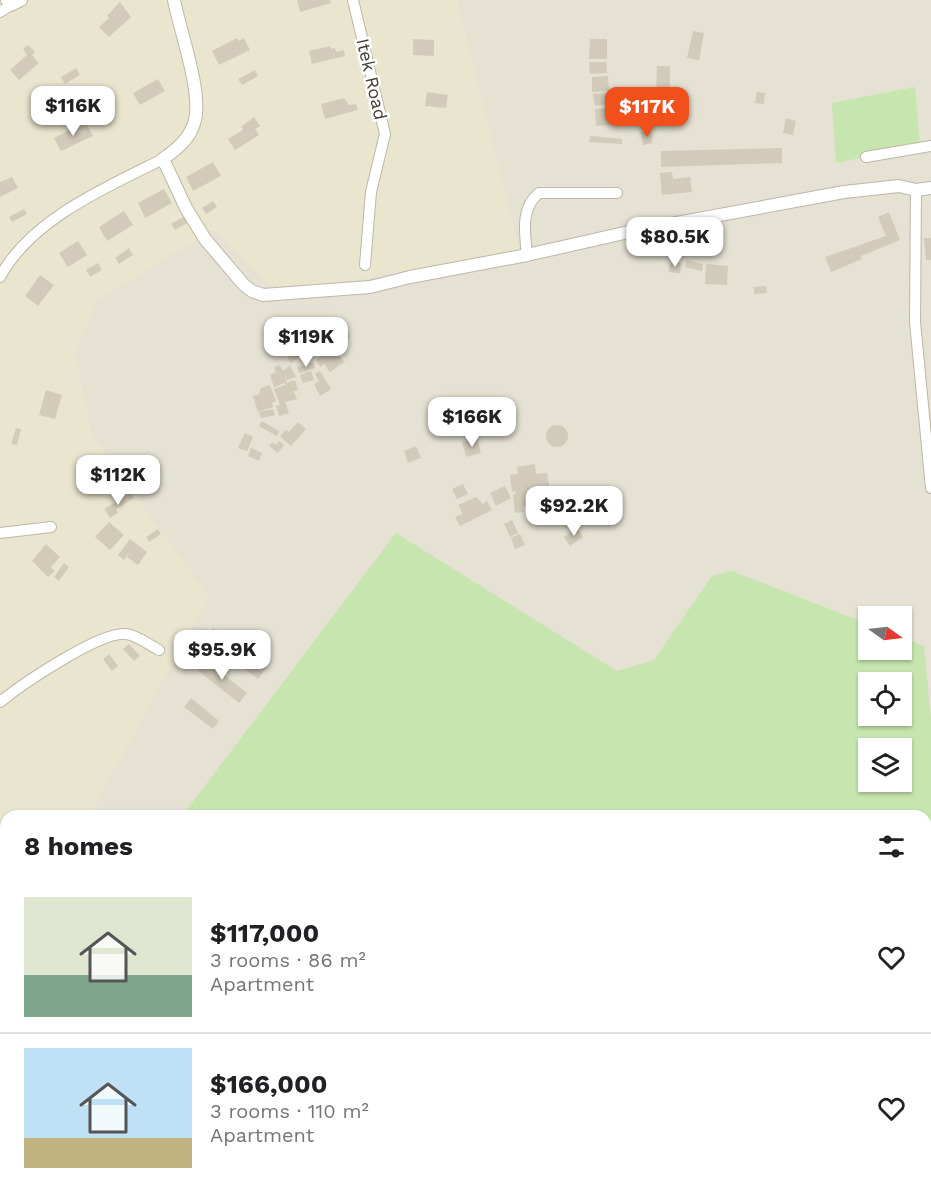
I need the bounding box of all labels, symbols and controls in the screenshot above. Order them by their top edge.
street label: Itek Road [352,36,392,122]
pin: $116K [31,86,115,137]
pin: $117K [605,87,689,138]
text: $116K [45,93,101,117]
text: $117K [619,94,675,118]
pin: $80.5K [626,217,724,268]
text: $80.5K [640,224,710,248]
pin: $119K [264,317,348,368]
text: $119K [278,324,334,348]
pin: $166K [430,397,514,448]
text: $166K [442,404,502,428]
pin: $112K [76,455,160,506]
text: $112K [90,462,146,486]
pin: $92.2K [525,486,623,537]
text: $92.2K [540,493,608,517]
north arrow [858,606,912,660]
map controls [858,606,912,792]
pin: $95.9K [173,630,271,681]
text: $95.9K [188,637,256,661]
button: locate [858,672,912,726]
button: layers [858,738,912,792]
icon: filters [875,830,908,863]
text: 8 homes [24,831,133,861]
text: $117,000 [210,918,319,948]
icon: home [72,921,144,993]
icon: heart [875,941,908,974]
text: 3 rooms · 86 m² [210,948,366,972]
text: Apartment [210,972,314,996]
text: $166,000 [210,1069,327,1099]
icon: home [72,1072,144,1144]
icon: heart [875,1092,908,1125]
text: 3 rooms · 110 m² [210,1099,369,1123]
text: Apartment [210,1123,314,1147]

